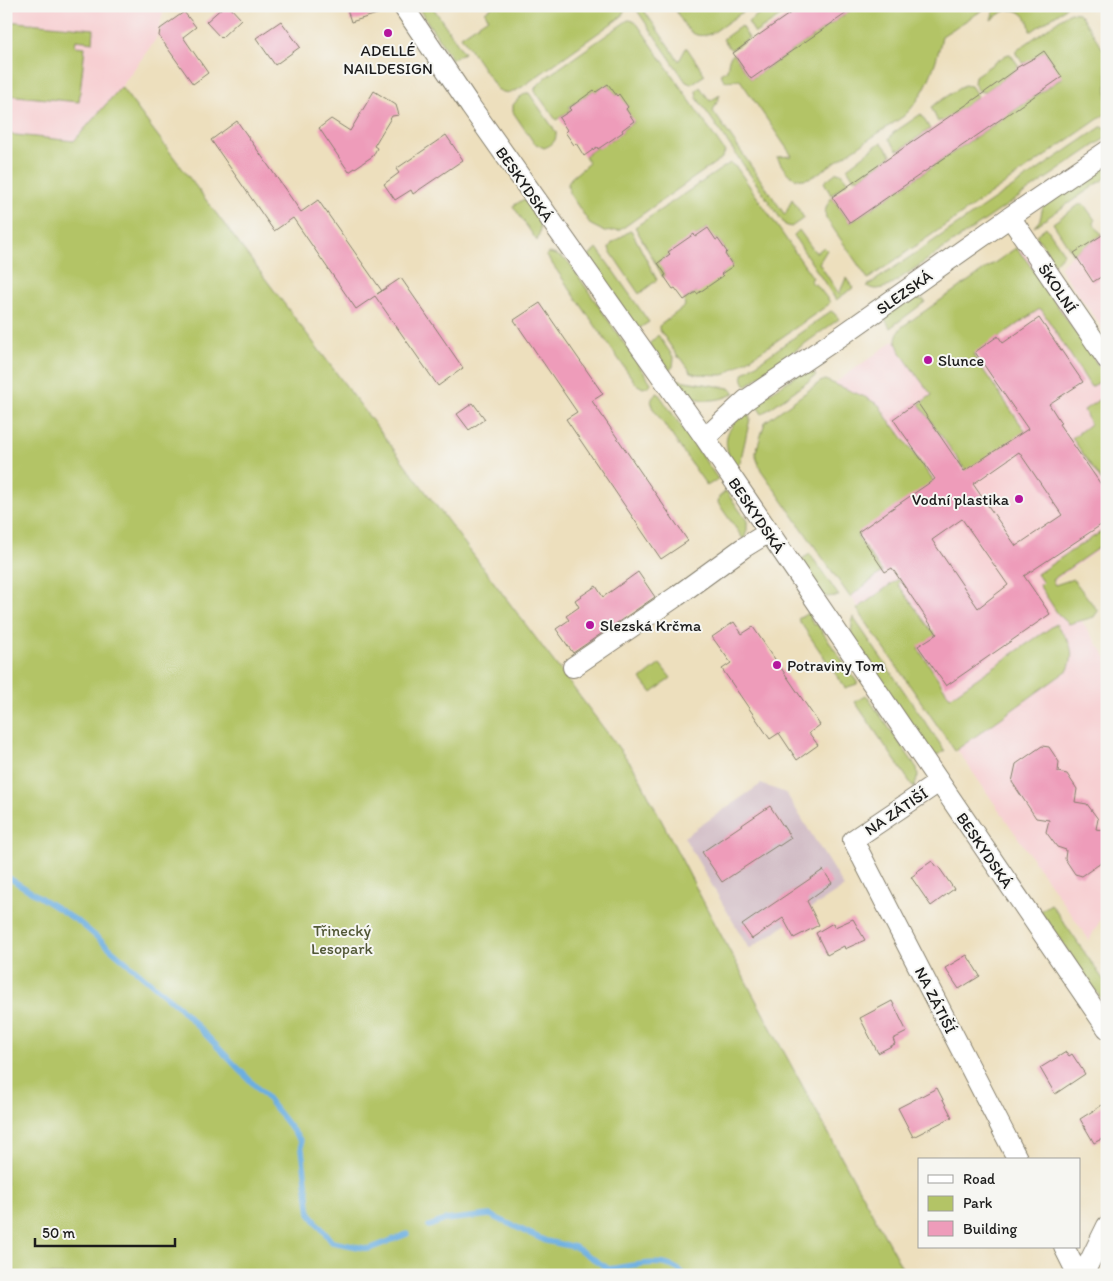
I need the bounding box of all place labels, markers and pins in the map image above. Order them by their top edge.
marker: ADELLÉ NAILDESIGN [382,27,394,39]
place label: ADELLÉ NAILDESIGN [343,41,433,78]
place label: Slunce [938,351,984,370]
marker: Slunce [922,354,934,366]
place label: Vodní plastika [912,490,1010,509]
marker: Vodní plastika [1013,493,1025,505]
place label: Slezská Krčma [600,616,702,635]
marker: Slezská Krčma [584,619,596,631]
place label: Potraviny Tom [787,656,885,675]
marker: Potraviny Tom [771,659,783,671]

